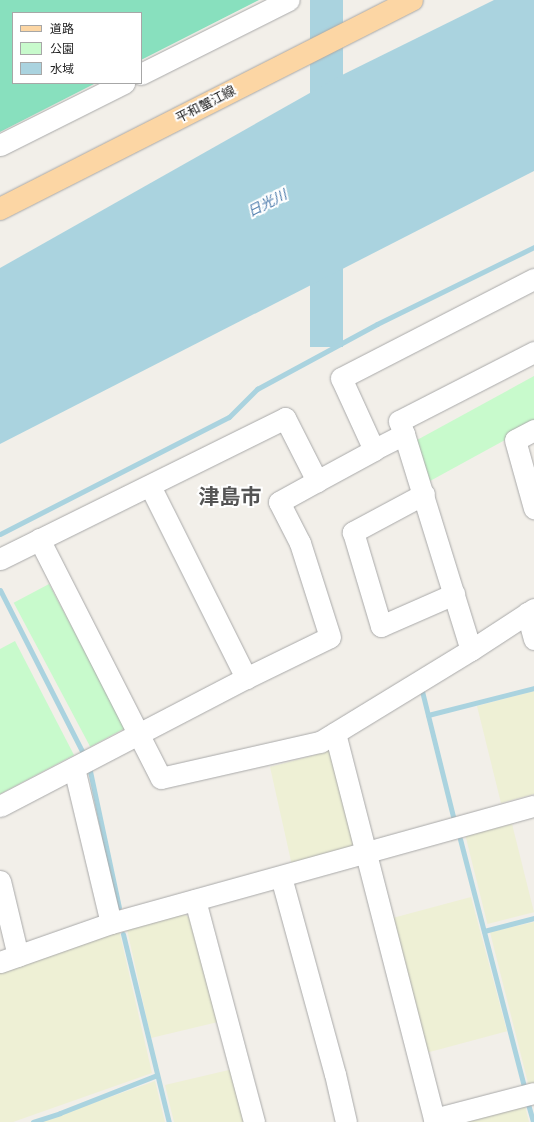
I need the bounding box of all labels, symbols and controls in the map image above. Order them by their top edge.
legend [12,12,142,84]
text: 道路 [50,21,74,37]
text: 公園 [50,41,74,57]
text: 水域 [50,61,74,77]
street label: 平和蟹江線 [174,83,238,127]
water label: 日光川 [244,186,290,220]
district label: 津島市 [199,484,261,510]

